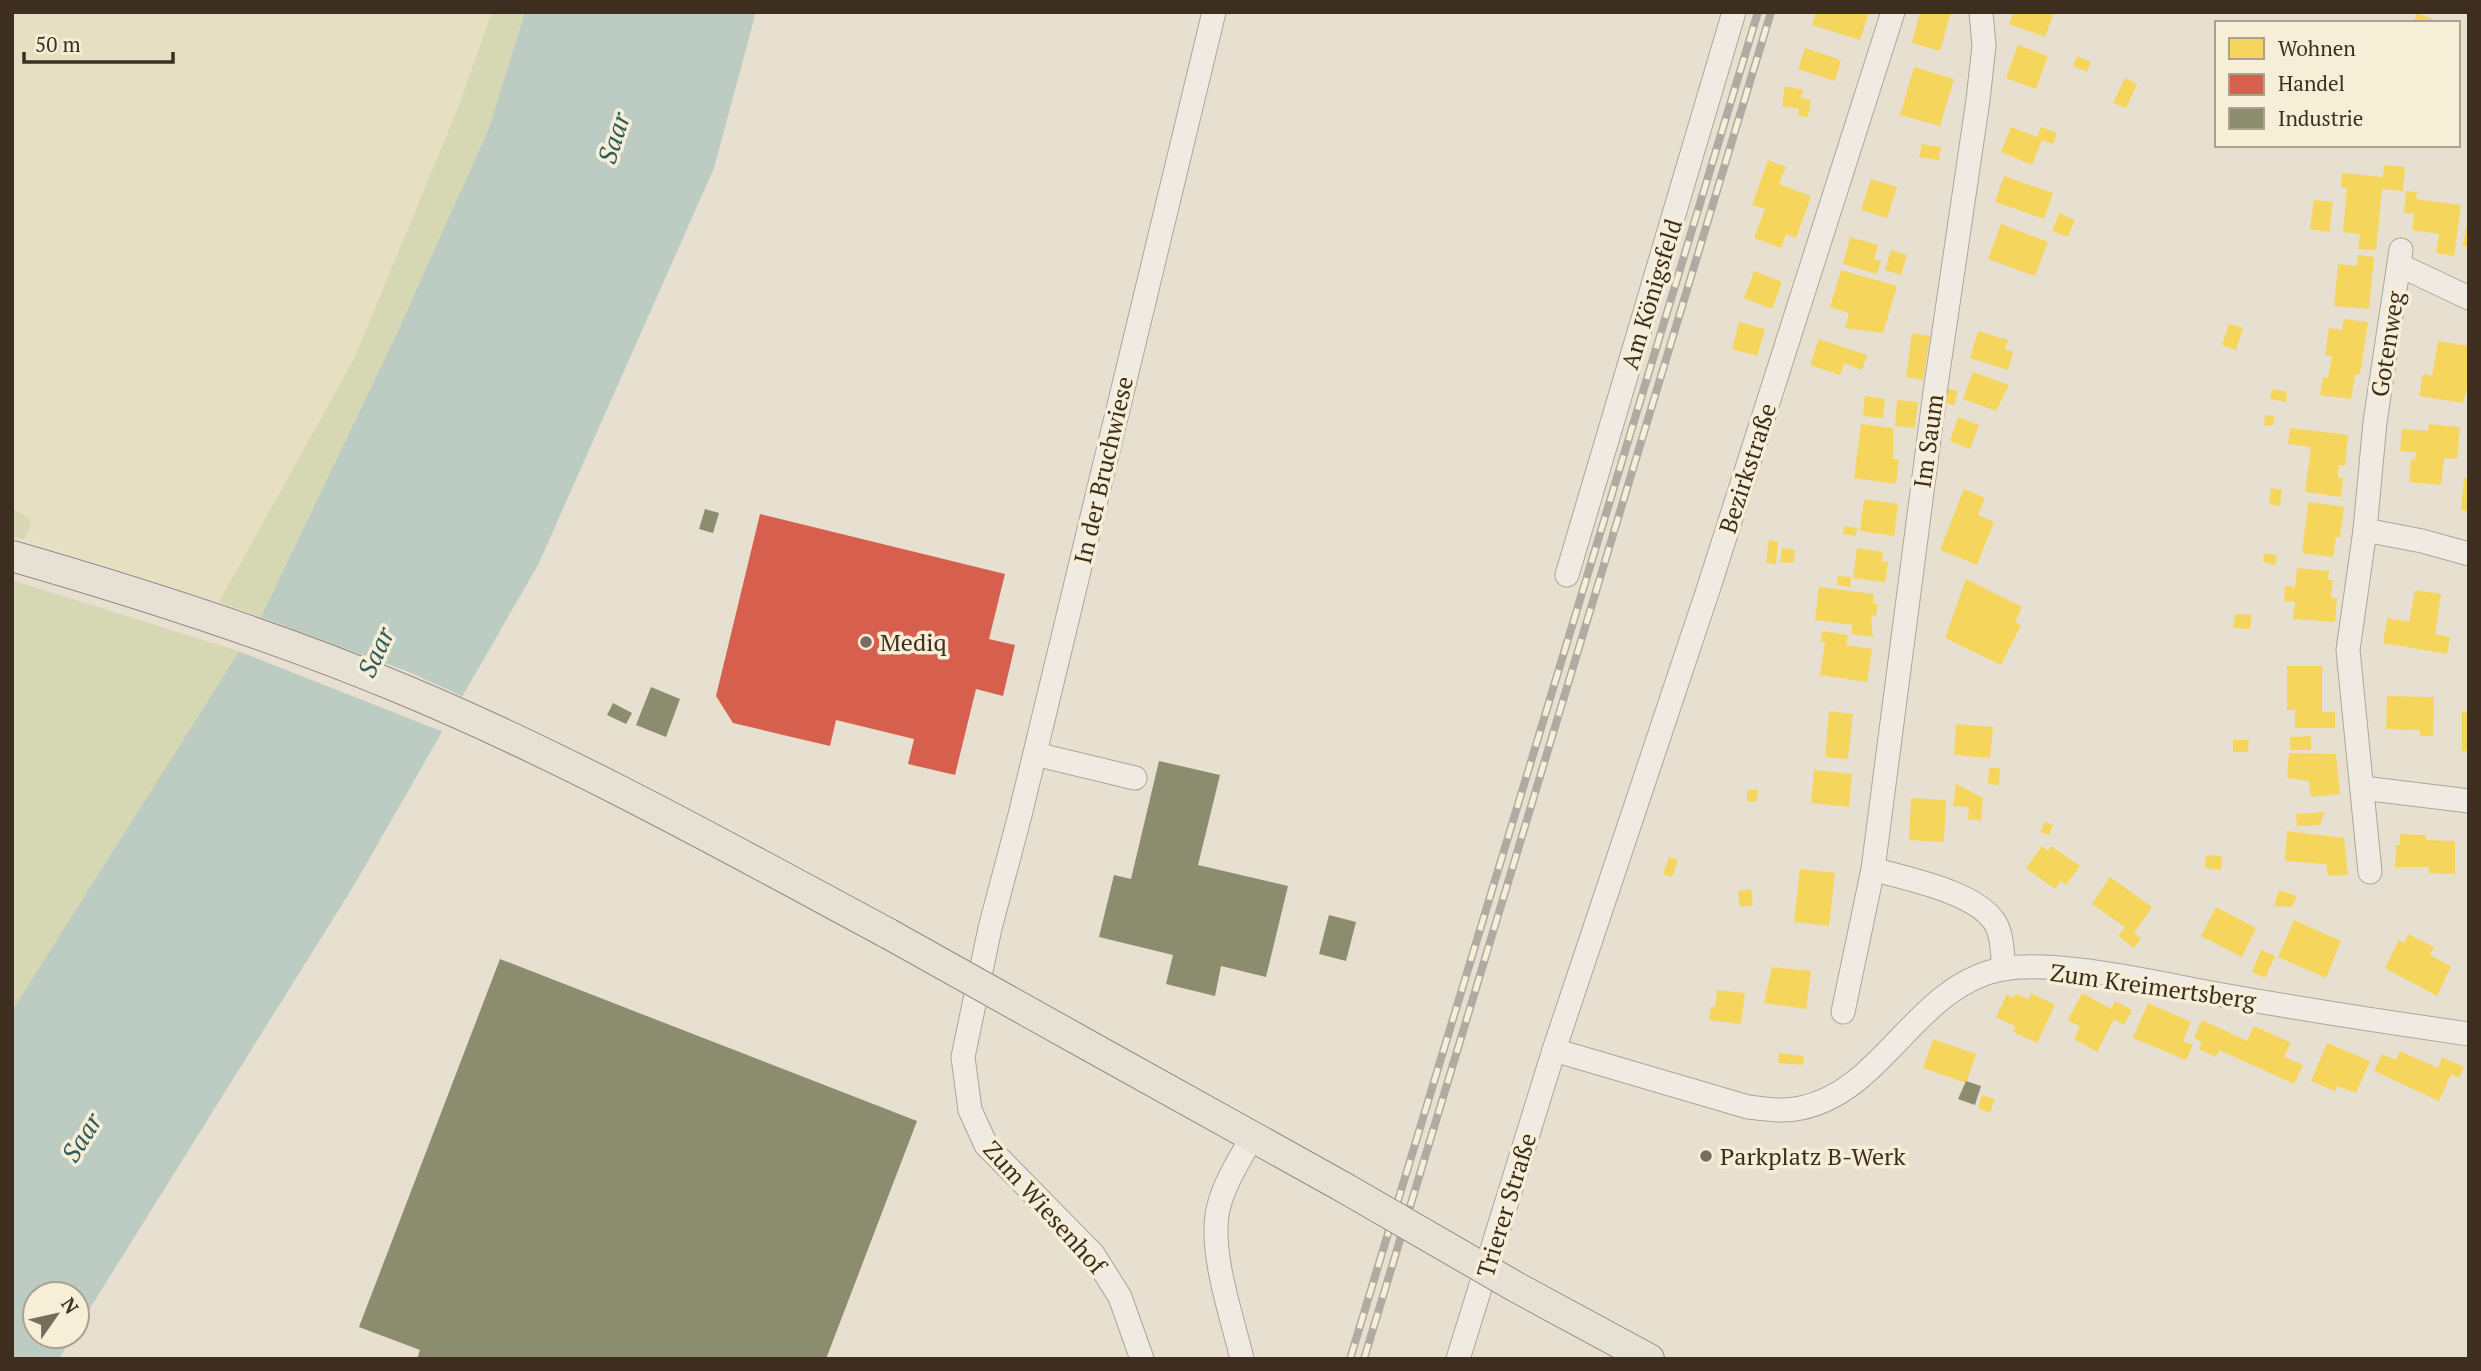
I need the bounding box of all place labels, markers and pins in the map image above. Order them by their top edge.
place label: Mediq [880,626,947,658]
marker: Mediq [858,634,874,650]
place label: Parkplatz B-Werk [1720,1140,1906,1172]
marker: Parkplatz B-Werk [1698,1148,1714,1164]

